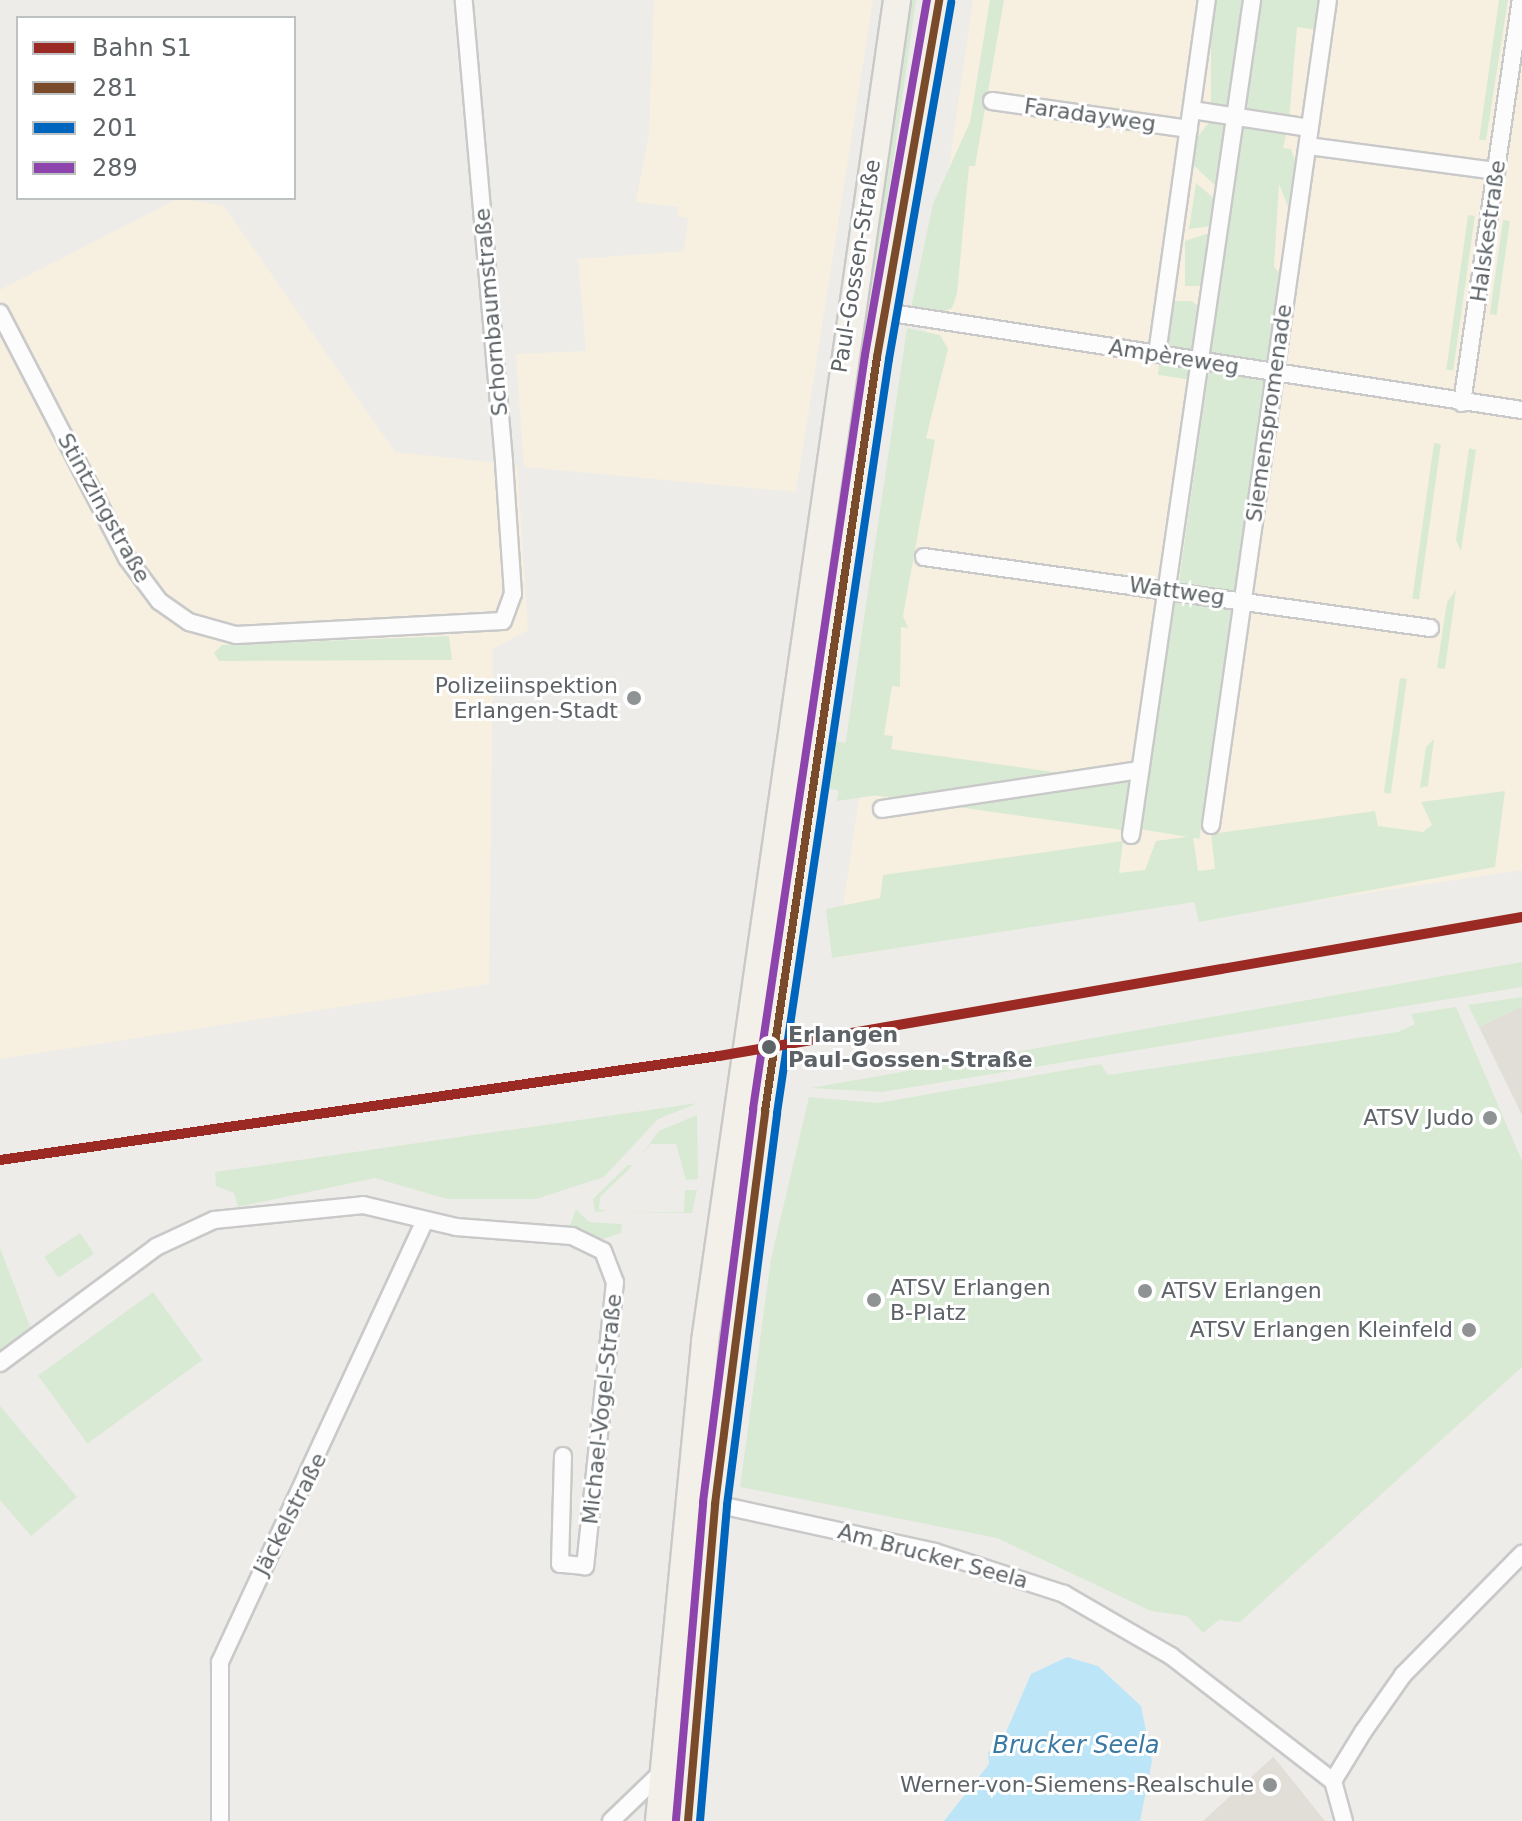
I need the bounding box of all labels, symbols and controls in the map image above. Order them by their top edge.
legend [16,16,296,200]
text: Bahn S1 [92,34,192,62]
text: 281 [92,74,138,102]
street label: Faradayweg [1023,93,1157,137]
text: 201 [92,114,138,142]
text: 289 [92,154,138,182]
street label: Paul-Gossen-Straße [826,157,886,375]
street label: Halskestraße [1465,158,1511,304]
street label: Schornbaumstraße [469,207,513,417]
street label: Siemenspromenade [1241,302,1297,524]
street label: Ampèreweg [1107,334,1241,380]
street label: Stintzingstraße [52,429,156,587]
street label: Wattweg [1127,571,1227,611]
place label: Polizeiinspektion Erlangen-Stadt [435,672,618,724]
marker: Polizeiinspektion Erlangen-Stadt [625,689,643,707]
place label: Erlangen Paul-Gossen-Straße [788,1021,1033,1072]
marker: Erlangen Paul-Gossen-Straße [757,1035,781,1059]
place label: ATSV Judo [1363,1105,1474,1131]
marker: ATSV Judo [1481,1109,1499,1127]
place label: ATSV Erlangen B-Platz [890,1274,1051,1326]
place label: ATSV Erlangen [1161,1278,1322,1304]
marker: ATSV Erlangen [1136,1282,1154,1300]
marker: ATSV Erlangen B-Platz [865,1291,883,1309]
street label: Michael-Vogel-Straße [577,1292,627,1526]
place label: ATSV Erlangen Kleinfeld [1190,1317,1453,1343]
marker: ATSV Erlangen Kleinfeld [1460,1321,1478,1339]
street label: Jäckelstraße [248,1448,332,1580]
street label: Am Brucker Seela [835,1518,1031,1594]
water label: Brucker Seela [992,1732,1160,1760]
place label: Werner-von-Siemens-Realschule [900,1772,1254,1798]
marker: Werner-von-Siemens-Realschule [1261,1776,1279,1794]

